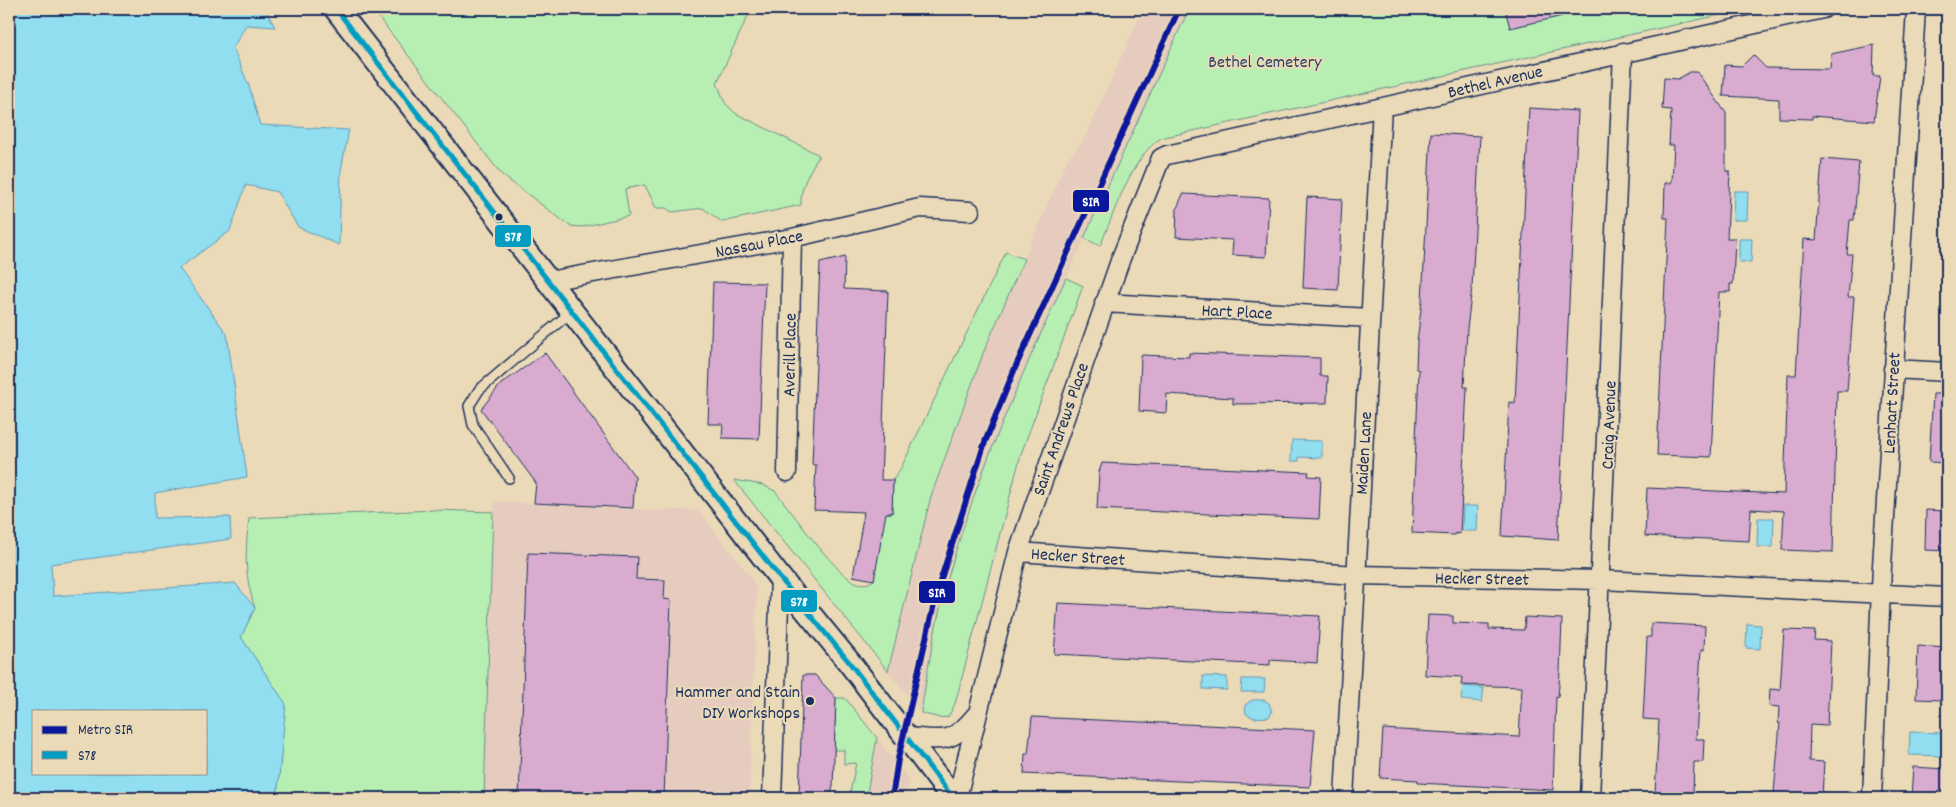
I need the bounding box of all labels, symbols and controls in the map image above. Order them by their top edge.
park label: Bethel Cemetery [1208,51,1322,76]
street label: Bethel Avenue [1446,60,1546,107]
line badge: SIR [1072,189,1110,213]
text: SIR [1082,193,1100,213]
unlabelled marker [494,212,504,222]
line badge: S78 [494,224,532,248]
street label: Nassau Place [713,225,806,266]
text: S78 [504,228,522,248]
street label: Hart Place [1201,299,1273,328]
street label: Averill Place [778,313,805,397]
street label: Lenhart Street [1878,351,1909,454]
street label: Saint Andrews Place [1028,360,1097,500]
street label: Craig Avenue [1596,380,1625,470]
street label: Maiden Lane [1351,411,1380,495]
street label: Hecker Street [1030,543,1126,574]
street label: Hecker Street [1435,567,1530,594]
line badge: SIR [918,580,956,604]
text: SIR [928,584,946,604]
line badge: S78 [780,589,818,613]
text: S78 [790,593,808,613]
place label: Hammer and Stain DIY Workshops [675,681,800,727]
marker: Hammer and Stain DIY Workshops [804,695,816,707]
legend [32,710,208,774]
text: Metro SIR [78,720,133,742]
text: S78 [78,746,96,768]

